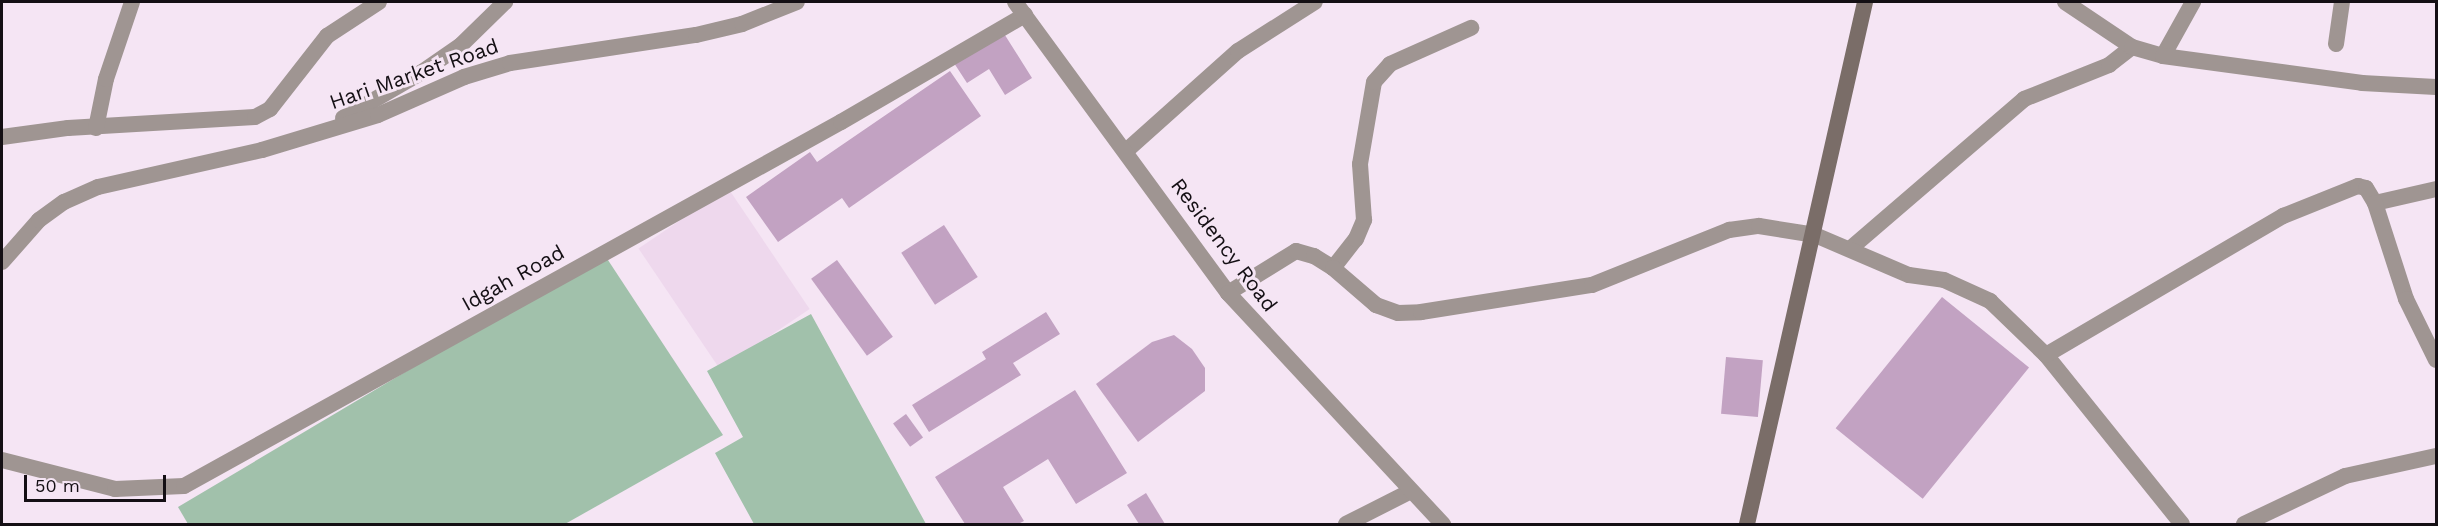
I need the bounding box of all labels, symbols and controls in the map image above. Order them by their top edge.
street label: Hari Market Road [326,33,502,115]
street label: Residency Road [1165,173,1283,317]
street label: Idgah Road [457,239,569,317]
scale bar [27,463,170,501]
text: 50 m [35,475,80,496]

